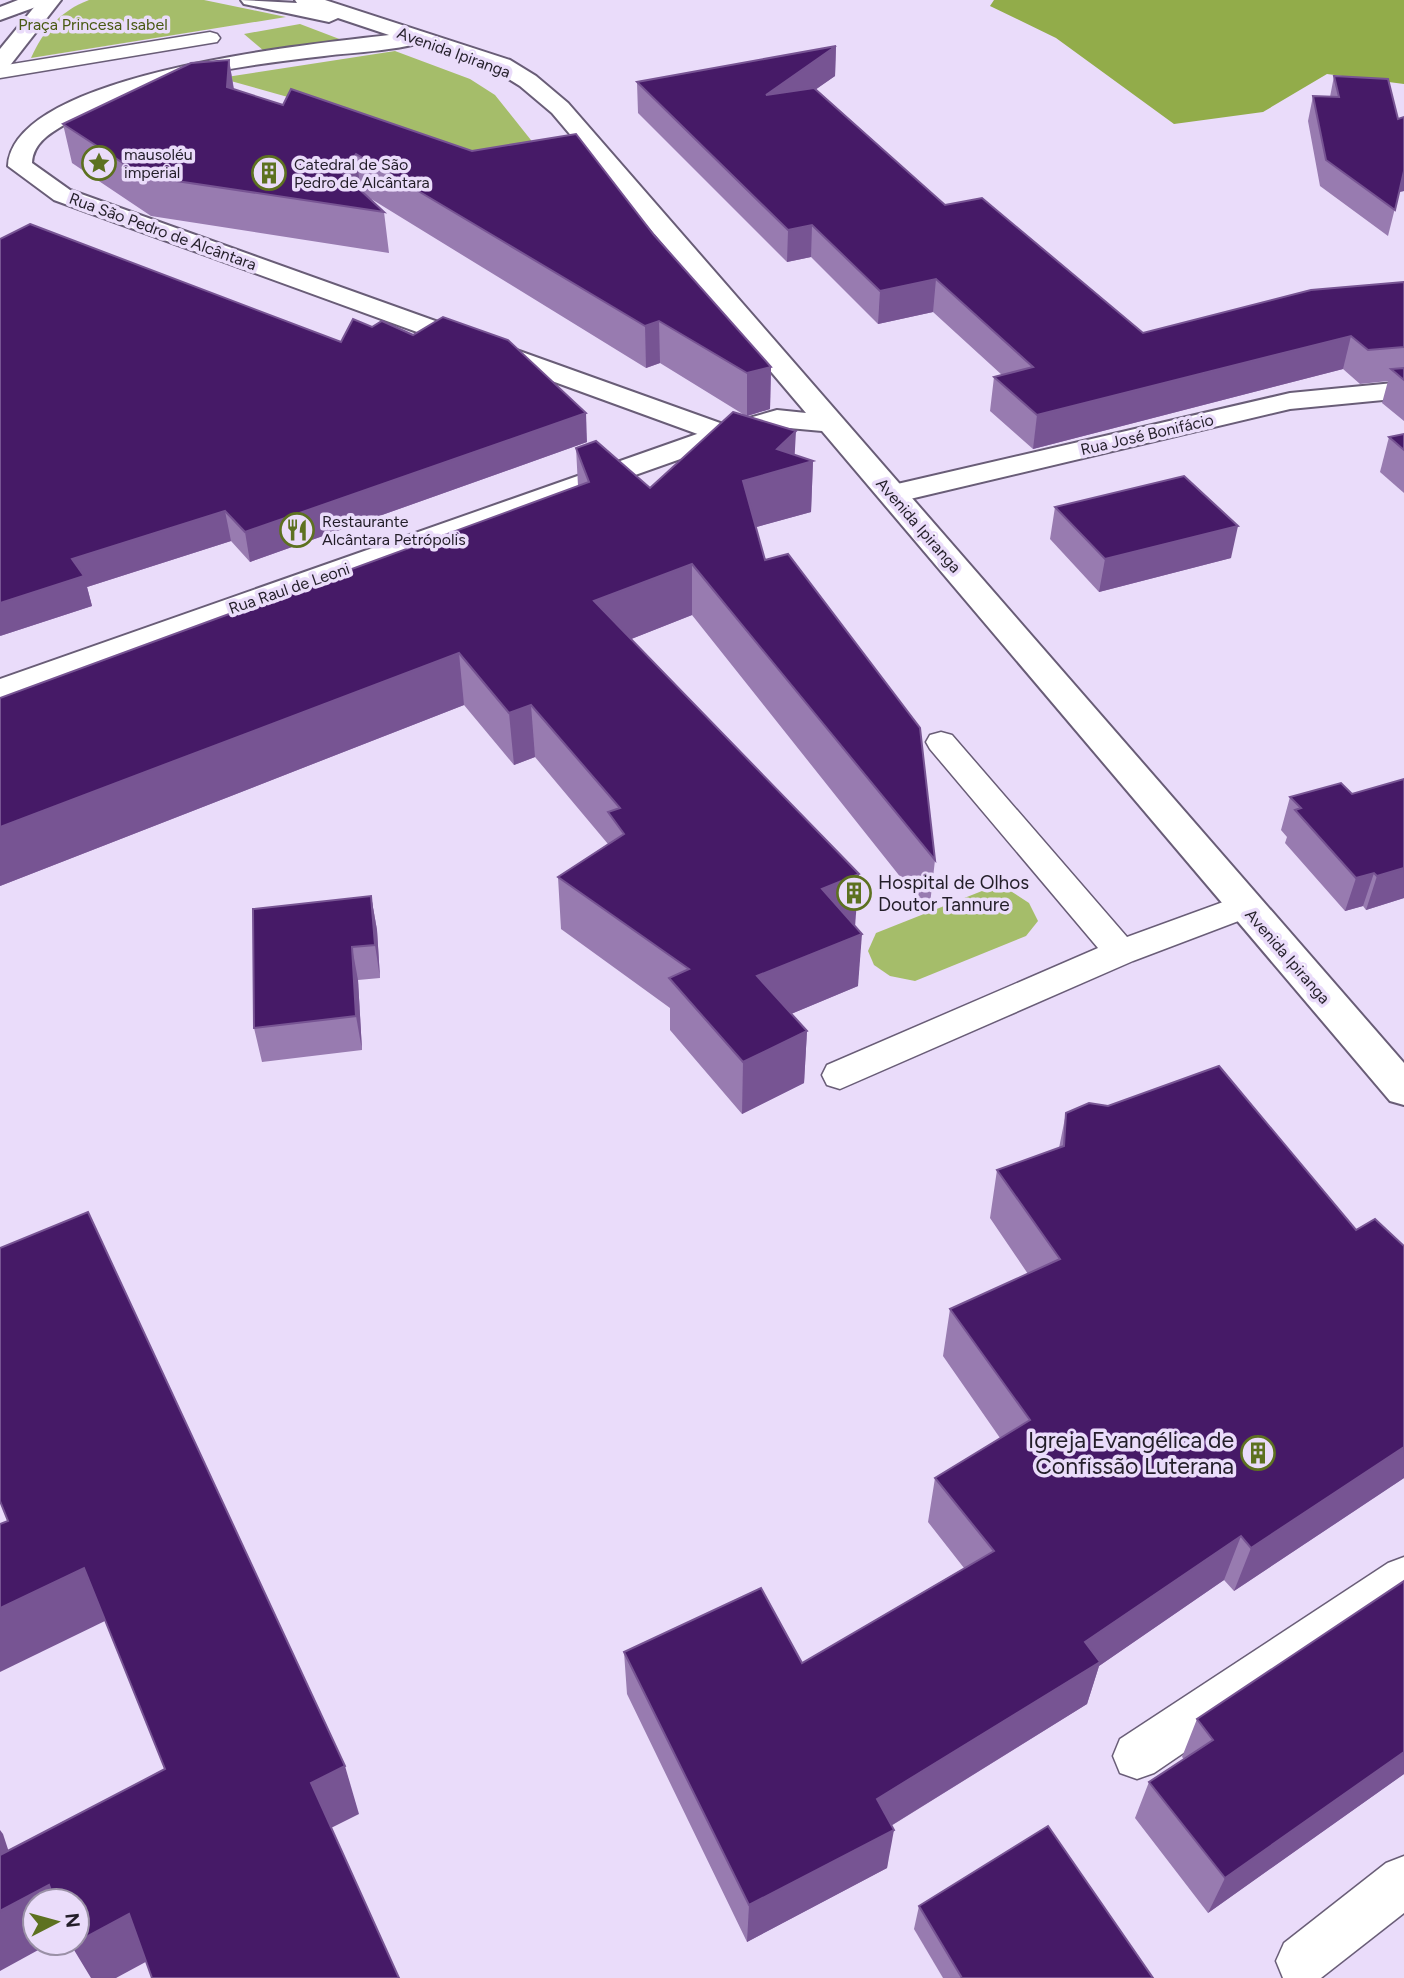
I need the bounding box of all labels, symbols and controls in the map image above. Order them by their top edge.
park label: Praça Princesa Isabel [18,15,168,34]
street label: Avenida Ipiranga [395,23,513,82]
place icon: mausoléu imperial [80,144,118,182]
place label: mausoléu imperial [124,145,193,182]
building icon: Catedral de São Pedro de Alcântara [250,154,288,192]
place label: Catedral de São Pedro de Alcântara [294,155,430,192]
street label: Rua São Pedro de Alcântara [67,189,259,274]
street label: Rua José Bonifácio [1079,410,1216,459]
street label: Avenida Ipiranga [872,474,965,577]
restaurant icon: Restaurante Alcântara Petrópolis [278,511,316,549]
place label: Restaurante Alcântara Petrópolis [322,512,466,549]
street label: Rua Raul de Leoni [226,559,352,618]
place label: Hospital de Olhos Doutor Tannure [878,871,1029,916]
building icon: Hospital de Olhos Doutor Tannure [835,874,873,912]
street label: Avenida Ipiranga [1241,905,1334,1008]
place label: Igreja Evangélica de Confissão Luterana [1028,1426,1234,1480]
building icon: Igreja Evangélica de Confissão Luterana [1239,1434,1277,1472]
north arrow [21,1887,91,1957]
text: N [60,1912,85,1929]

